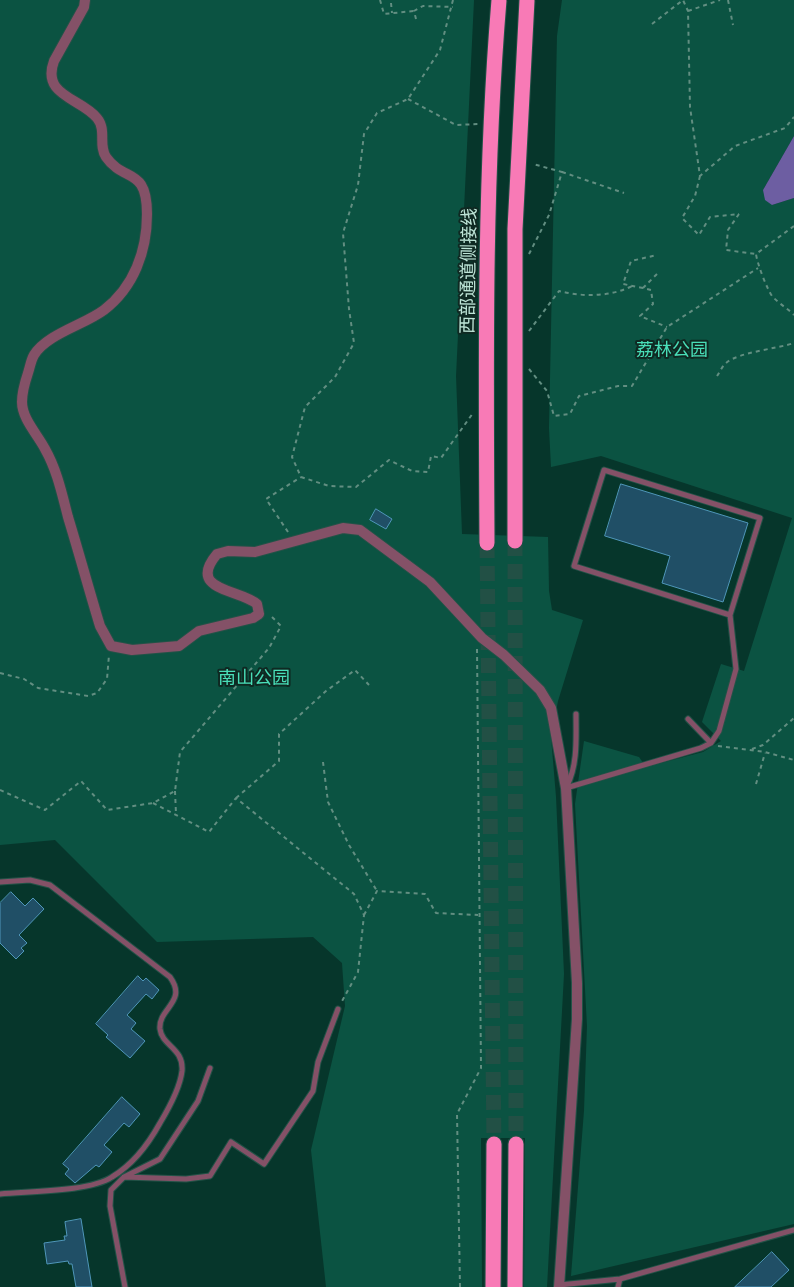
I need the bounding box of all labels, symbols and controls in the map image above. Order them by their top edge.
street label: 西部通道侧接线 [457,208,481,334]
park label: 荔林公园 [636,340,708,362]
park label: 南山公园 [218,668,290,690]

